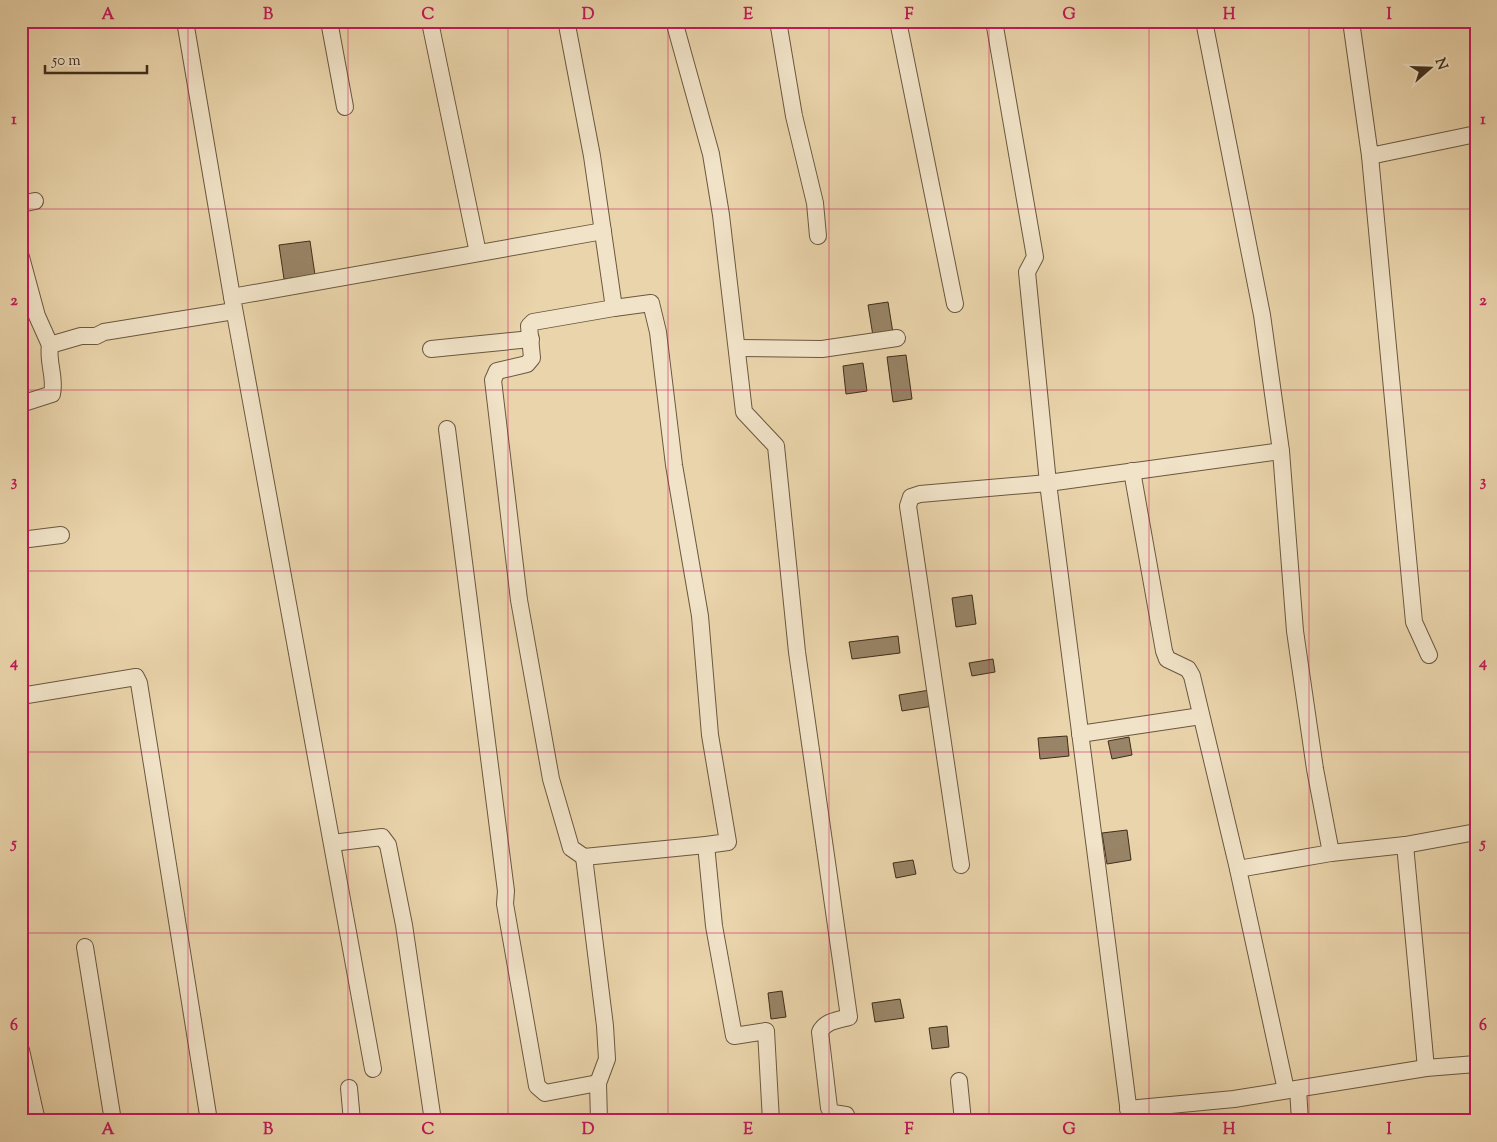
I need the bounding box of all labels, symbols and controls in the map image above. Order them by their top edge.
text: A [102,4,115,27]
text: B [263,4,273,27]
text: C [422,4,435,27]
text: D [582,4,595,27]
text: E [743,4,753,27]
text: F [905,4,914,27]
text: G [1062,4,1076,27]
text: H [1223,4,1236,27]
text: I [1386,4,1392,27]
scale bar [45,42,148,74]
north arrow [1404,42,1454,92]
text: 50 m [51,51,81,72]
text: N [1429,56,1452,73]
text: 1 [11,109,17,132]
text: 1 [1480,109,1486,132]
text: 2 [10,290,18,313]
text: 2 [1479,290,1487,313]
text: 3 [11,471,18,494]
text: 3 [1480,471,1487,494]
text: 4 [9,652,18,675]
text: 4 [1478,652,1487,675]
text: 5 [9,833,17,856]
text: 5 [1478,833,1486,856]
text: 6 [10,1015,18,1038]
text: 6 [1479,1015,1487,1038]
text: A [102,1119,115,1142]
text: B [263,1119,273,1142]
text: C [422,1119,435,1142]
text: D [582,1119,595,1142]
text: E [743,1119,753,1142]
text: F [905,1119,914,1142]
text: G [1062,1119,1076,1142]
text: H [1223,1119,1236,1142]
text: I [1386,1119,1392,1142]

